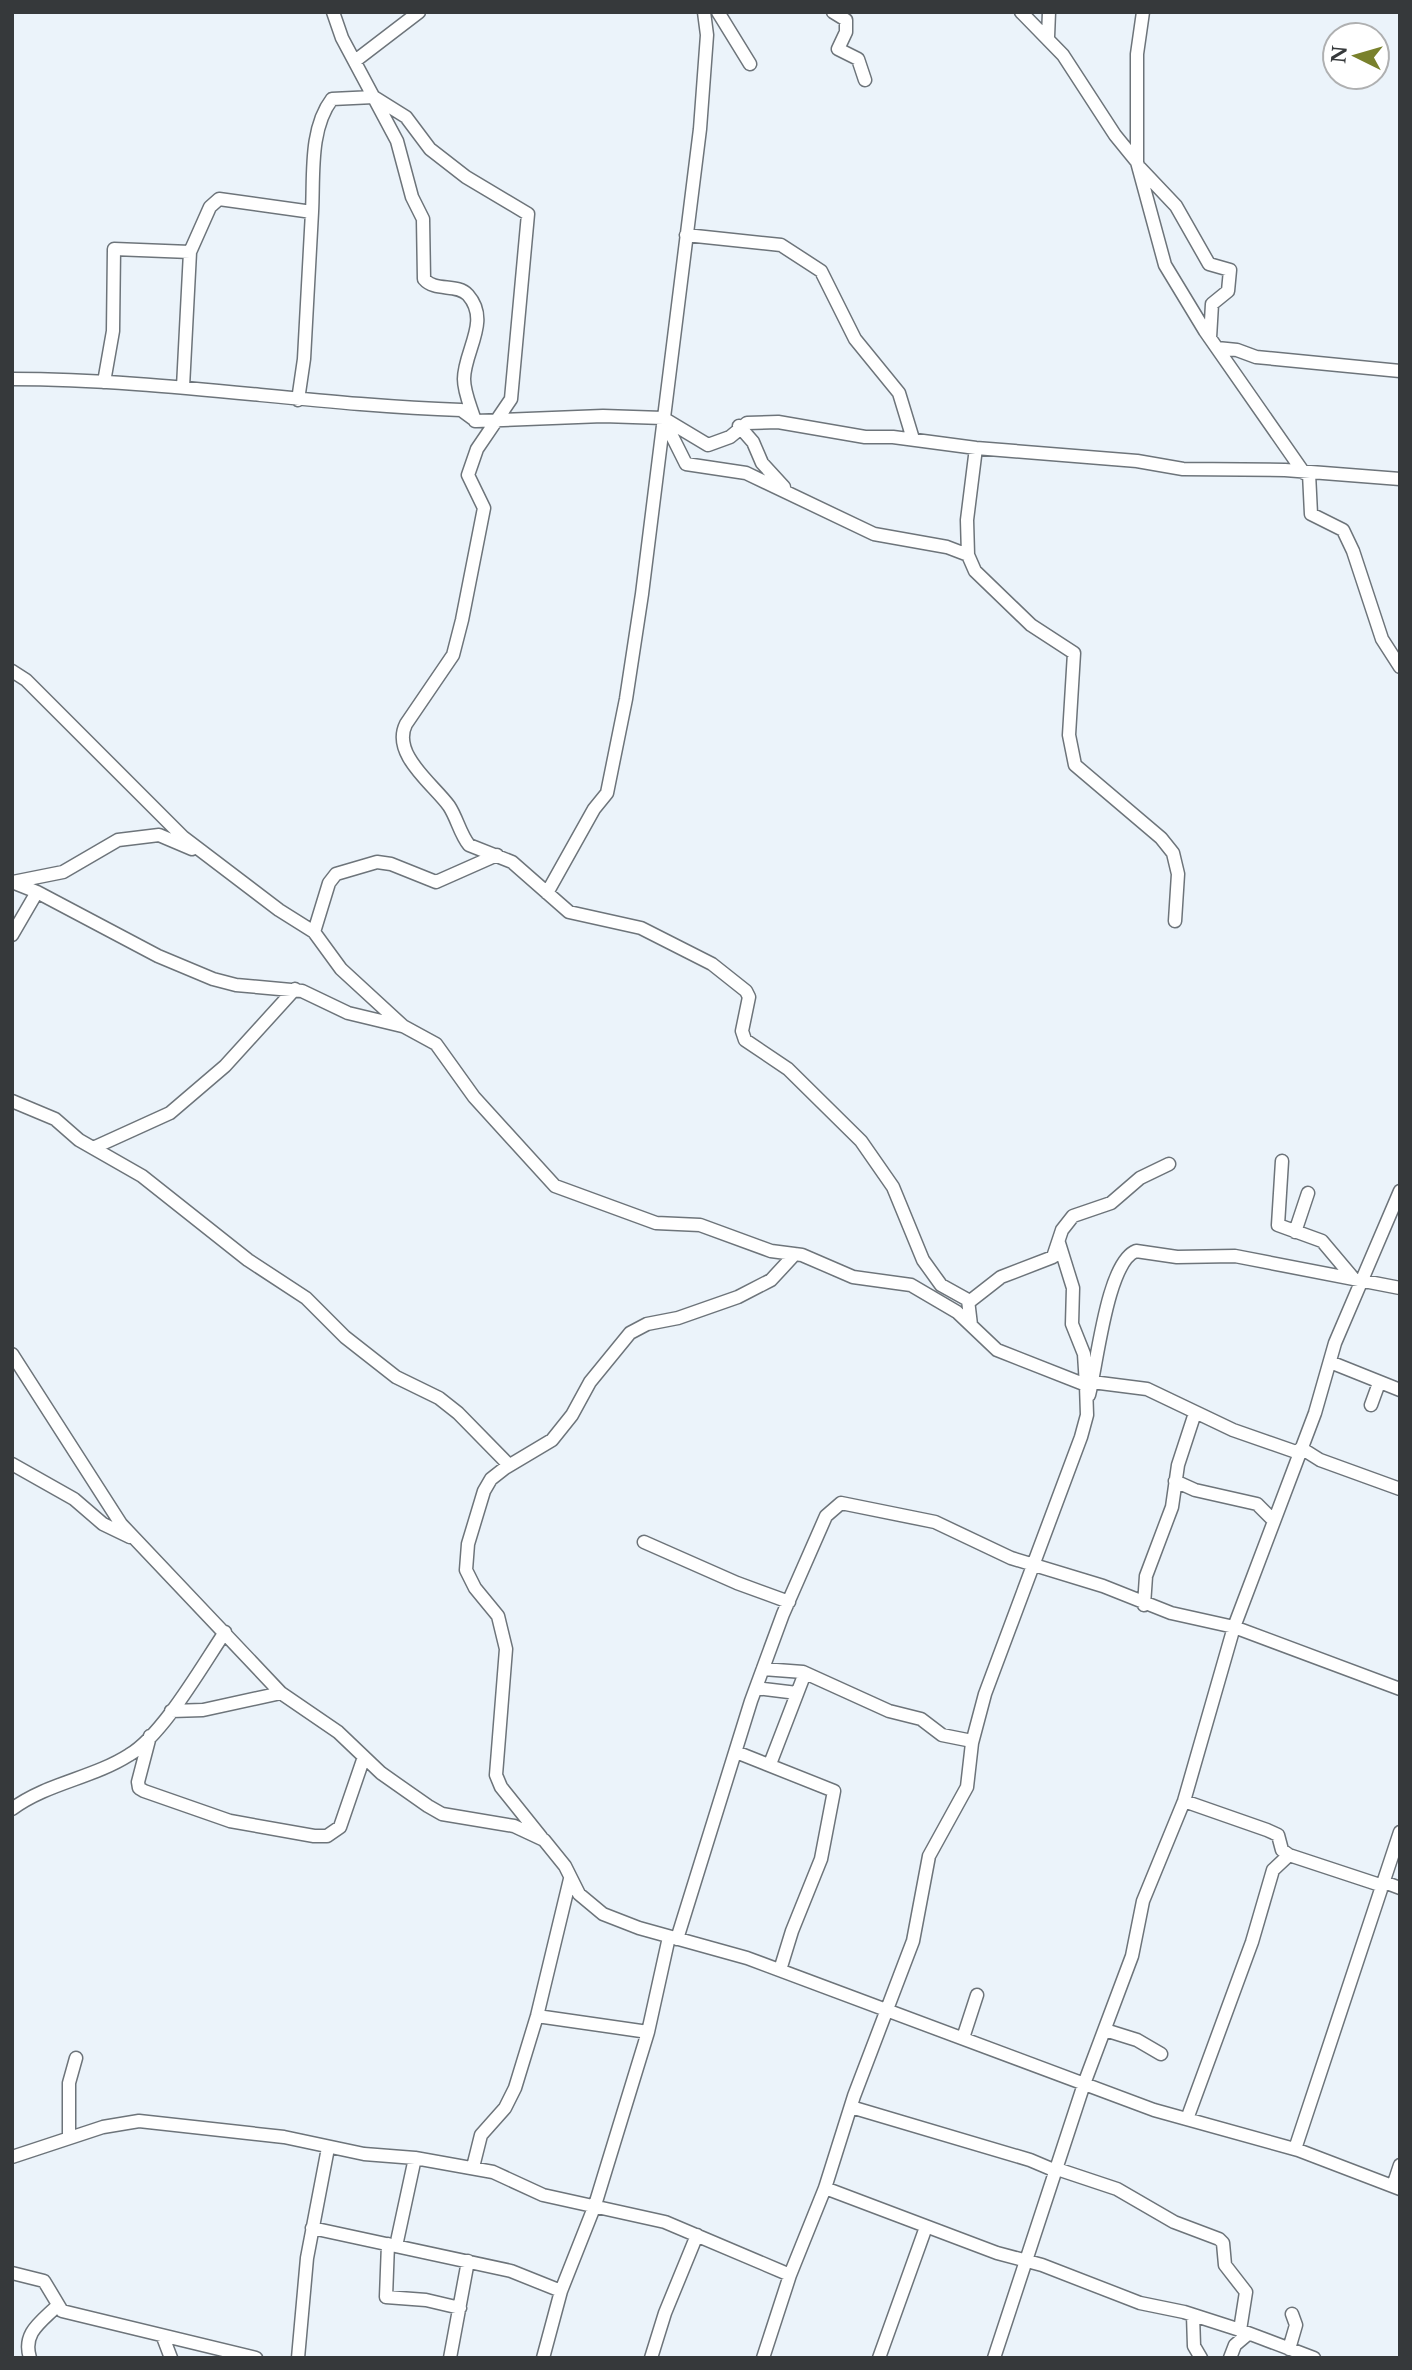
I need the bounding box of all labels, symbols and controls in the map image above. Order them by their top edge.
north arrow [1321,21,1391,91]
text: N [1327,45,1352,64]

